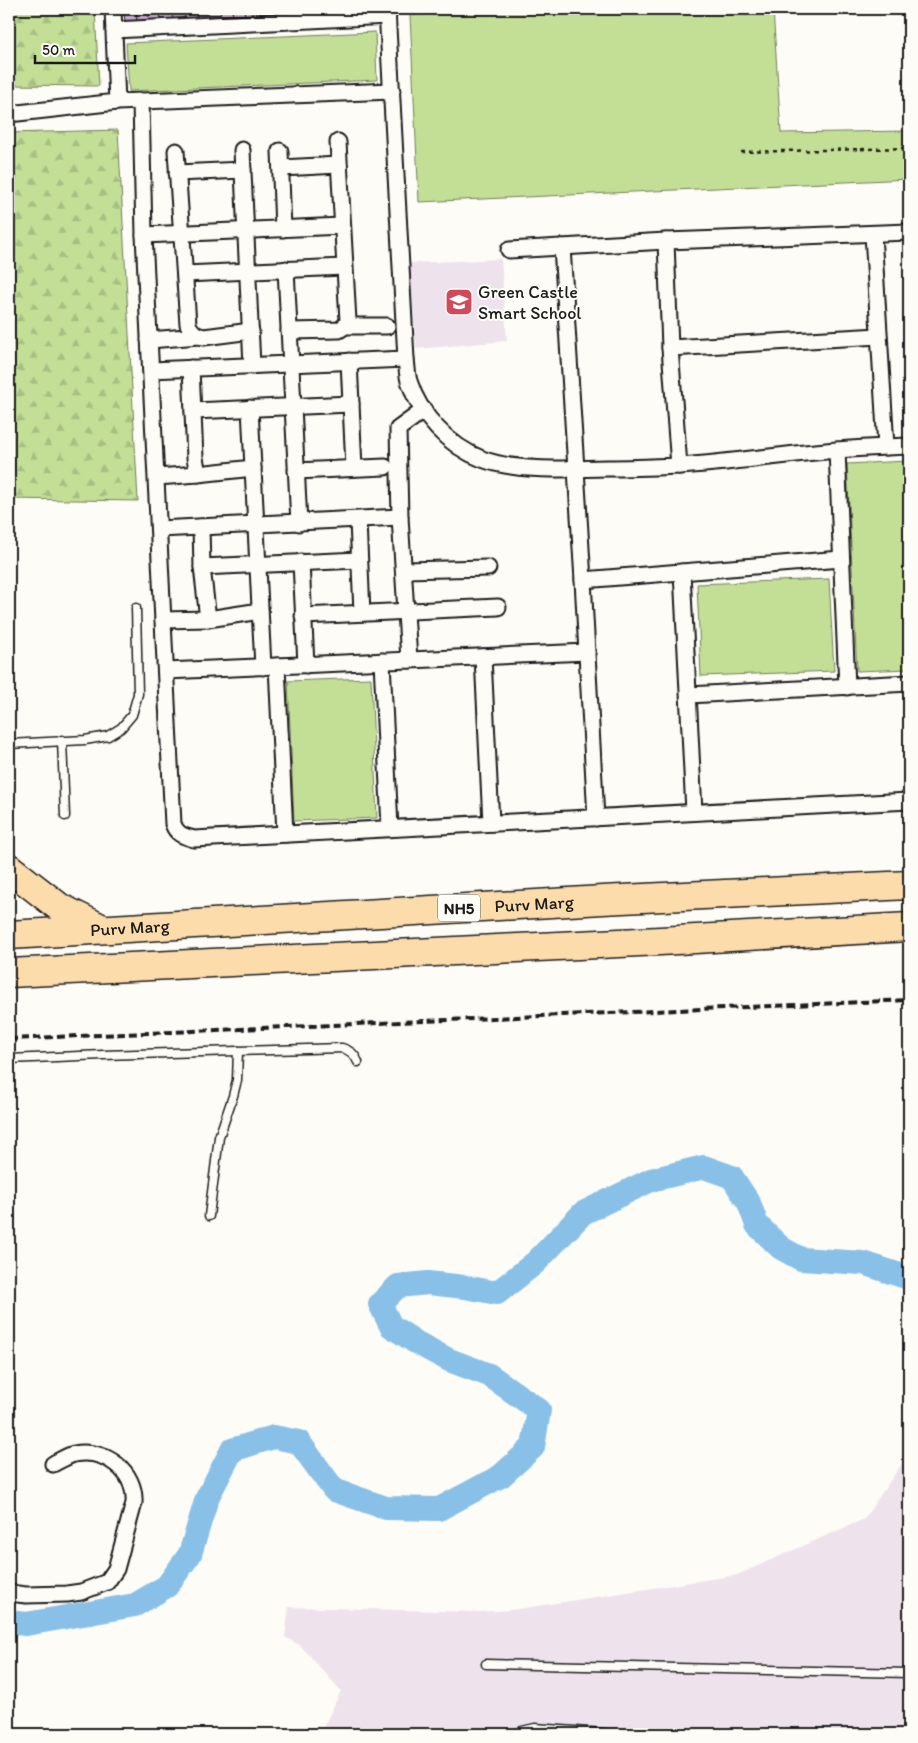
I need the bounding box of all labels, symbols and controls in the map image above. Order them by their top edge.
scale bar [35,32,135,64]
text: 50 m [42,41,75,59]
place label: Green Castle Smart School [478,281,581,324]
school or university icon: Green Castle Smart School [444,287,474,317]
street label: Purv Marg [494,891,575,917]
road number: NH5 [438,894,480,921]
street label: Purv Marg [89,914,171,941]

